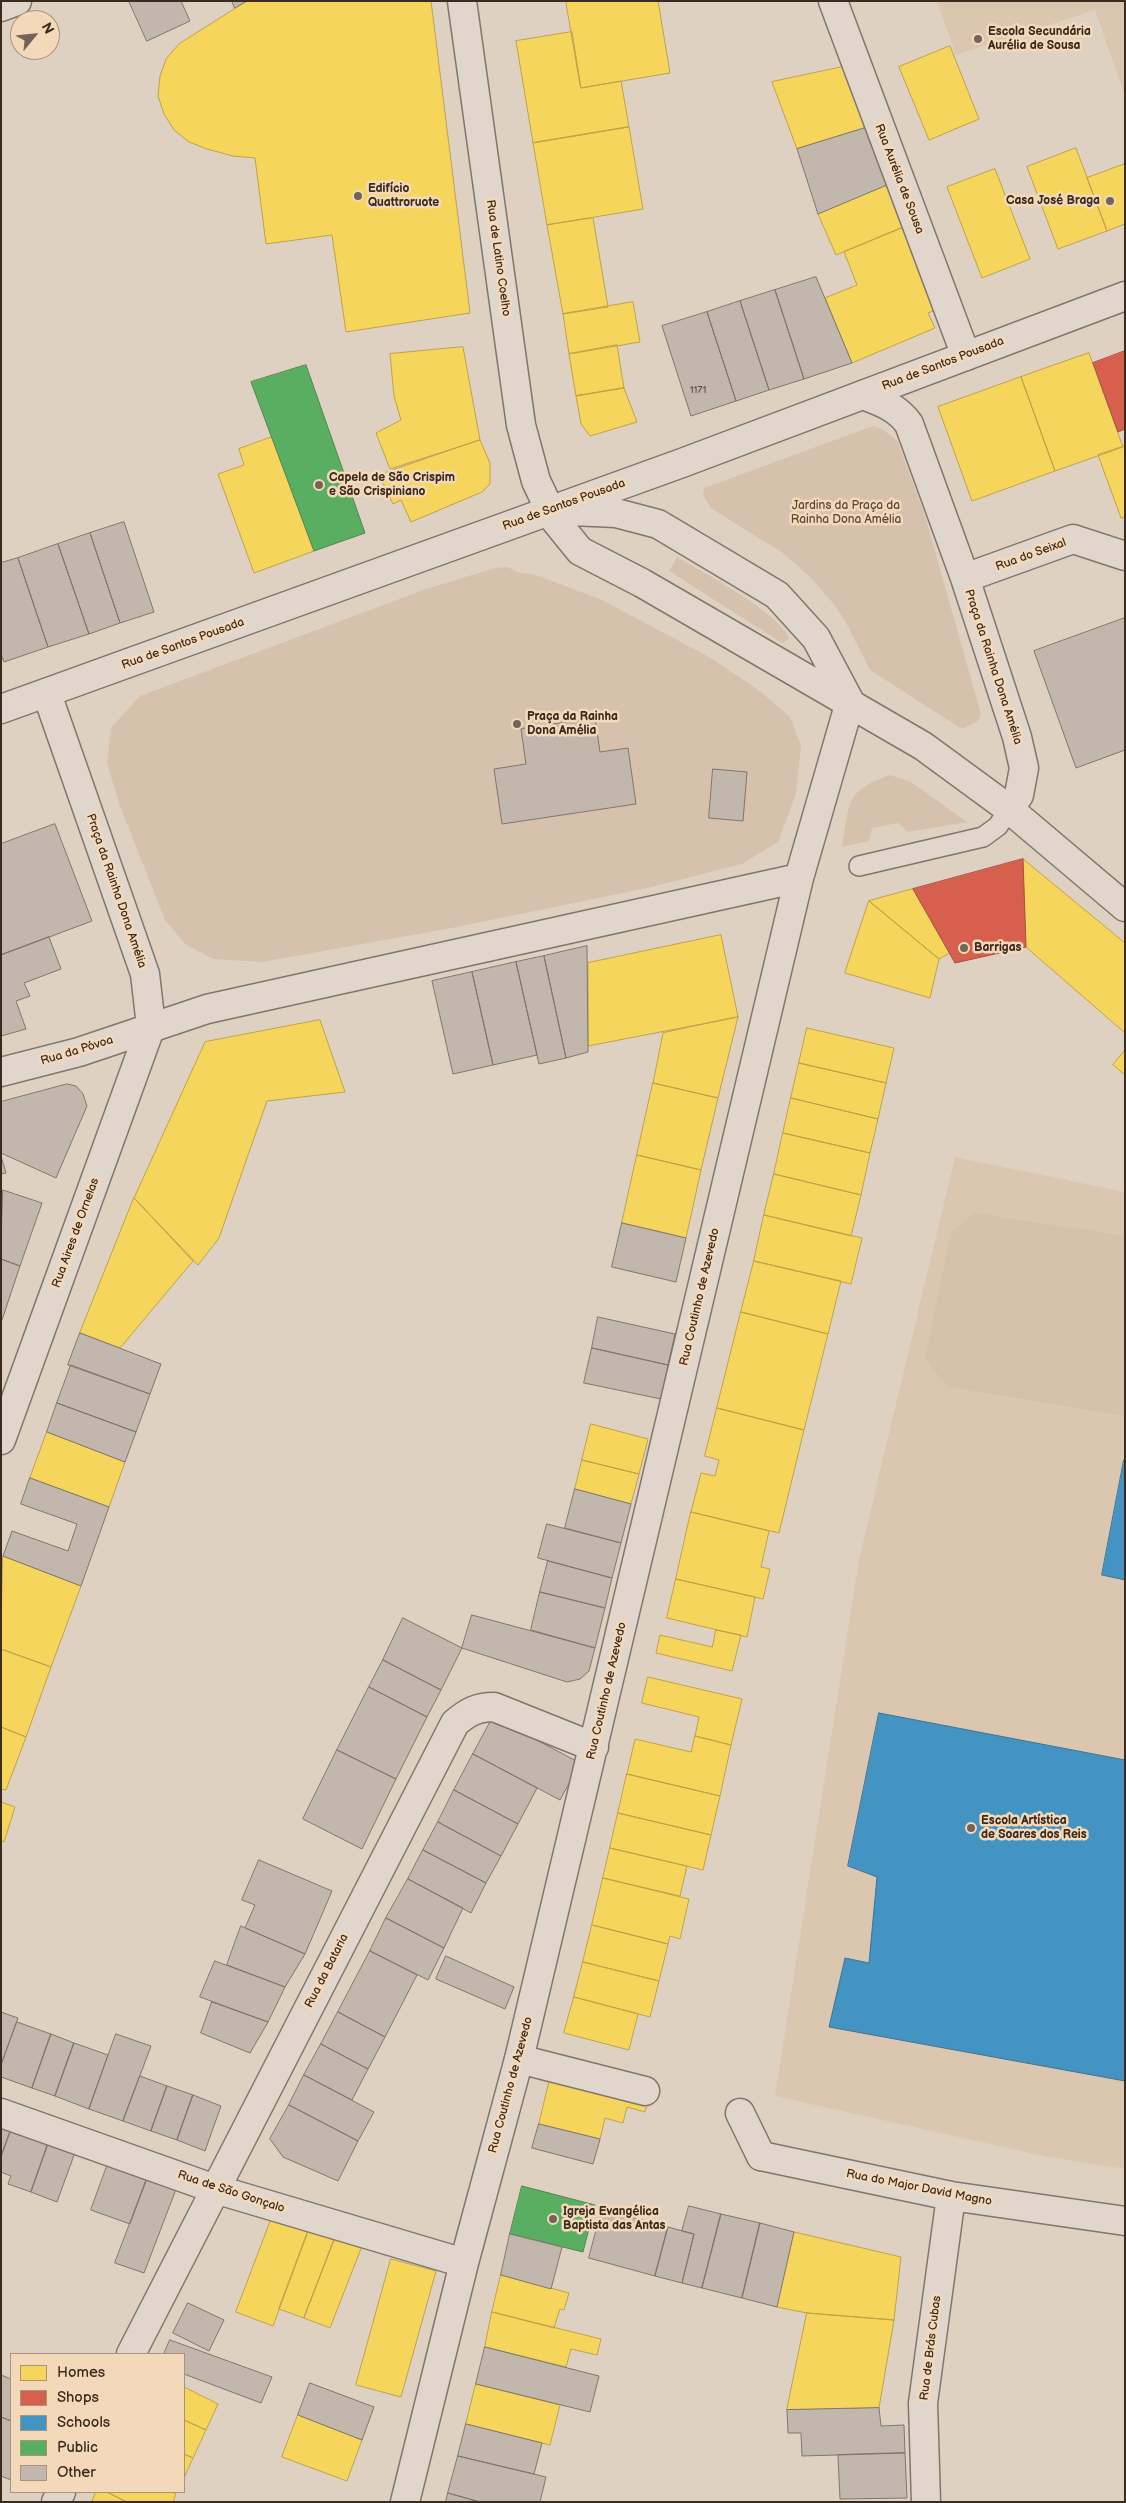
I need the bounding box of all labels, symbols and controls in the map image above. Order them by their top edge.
north arrow [10,10,60,60]
text: N [38,20,58,37]
place label: Escola Secundária Aurélia de Sousa [988,25,1091,53]
marker: Escola Secundária Aurélia de Sousa [972,33,984,45]
street label: Rua Aurélia de Sousa [871,122,927,236]
place label: Edifício Quattroruote [368,182,439,210]
marker: Edifício Quattroruote [352,190,364,202]
place label: Casa José Braga [1006,194,1100,208]
marker: Casa José Braga [1104,195,1116,207]
street label: Rua de Latino Coelho [483,199,513,317]
street label: Rua de Santos Pousada [880,334,1006,394]
house number: 1171 [690,384,706,396]
place label: Capela de São Crispim e São Crispiniano [329,471,455,499]
street label: Rua de Santos Pousada [501,476,627,534]
marker: Capela de São Crispim e São Crispiniano [313,479,325,491]
park label: Jardins da Praça da Rainha Dona Amélia [791,499,901,527]
street label: Rua do Seixal [994,536,1068,574]
street label: Praça da Rainha Dona Amélia [961,588,1025,746]
street label: Rua de Santos Pousada [120,615,246,673]
place label: Praça da Rainha Dona Amélia [527,710,618,738]
marker: Praça da Rainha Dona Amélia [511,718,523,730]
street label: Praça da Rainha Dona Amélia [83,812,149,970]
place label: Barrigas [974,941,1021,955]
marker: Barrigas [958,942,970,954]
street label: Rua da Póvoa [39,1033,115,1069]
street label: Rua Aires de Ornelas [49,1176,103,1290]
street label: Rua Coutinho de Azevedo [677,1227,723,1367]
street label: Rua Coutinho de Azevedo [584,1621,630,1761]
place label: Escola Artística de Soares dos Reis [981,1814,1087,1842]
marker: Escola Artística de Soares dos Reis [965,1822,977,1834]
street label: Rua da Bataria [302,1932,352,2010]
street label: Rua Coutinho de Azevedo [486,2015,536,2155]
street label: Rua do Major David Magno [845,2167,993,2209]
street label: Rua de São Gonçalo [176,2168,286,2216]
place label: Igreja Evangélica Baptista das Antas [563,2205,666,2233]
marker: Igreja Evangélica Baptista das Antas [547,2213,559,2225]
street label: Rua de Brás Cubas [917,2295,945,2401]
legend [10,2353,185,2493]
text: Homes [57,2363,105,2382]
text: Shops [57,2388,99,2407]
text: Schools [57,2413,110,2432]
text: Public [57,2438,98,2457]
text: Other [57,2463,96,2482]

